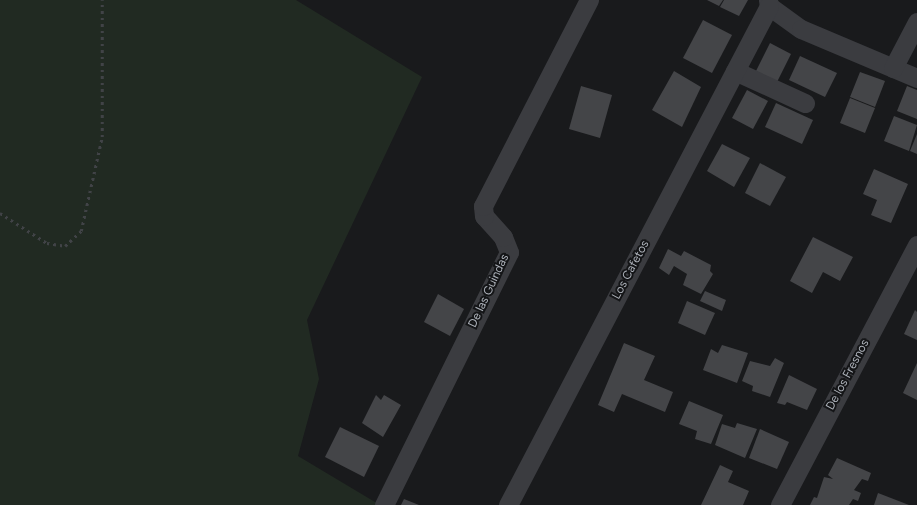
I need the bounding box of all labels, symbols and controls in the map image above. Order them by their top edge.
street label: Los Cafetos [609,238,653,302]
street label: De las Guindas [466,252,512,330]
street label: De los Fresnos [823,337,873,413]

